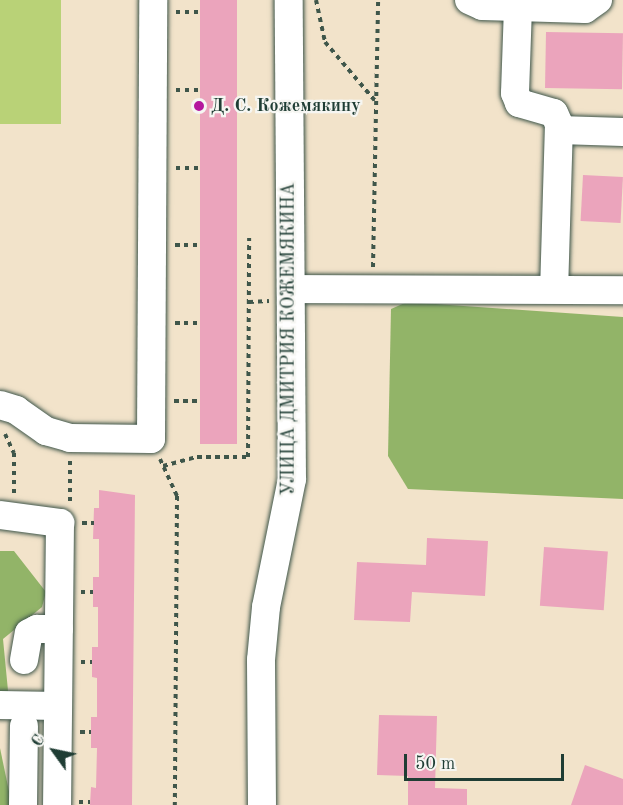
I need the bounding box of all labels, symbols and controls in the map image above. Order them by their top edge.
place label: Д. С. Кожемякину [211,95,361,117]
marker: Д. С. Кожемякину [192,99,206,113]
street label: УЛИЦА ДМИТРИЯ КОЖЕМЯКИНА [278,183,300,495]
north arrow [24,721,84,781]
text: С [29,732,48,750]
scale bar [407,742,568,780]
text: 50 m [415,755,455,773]

